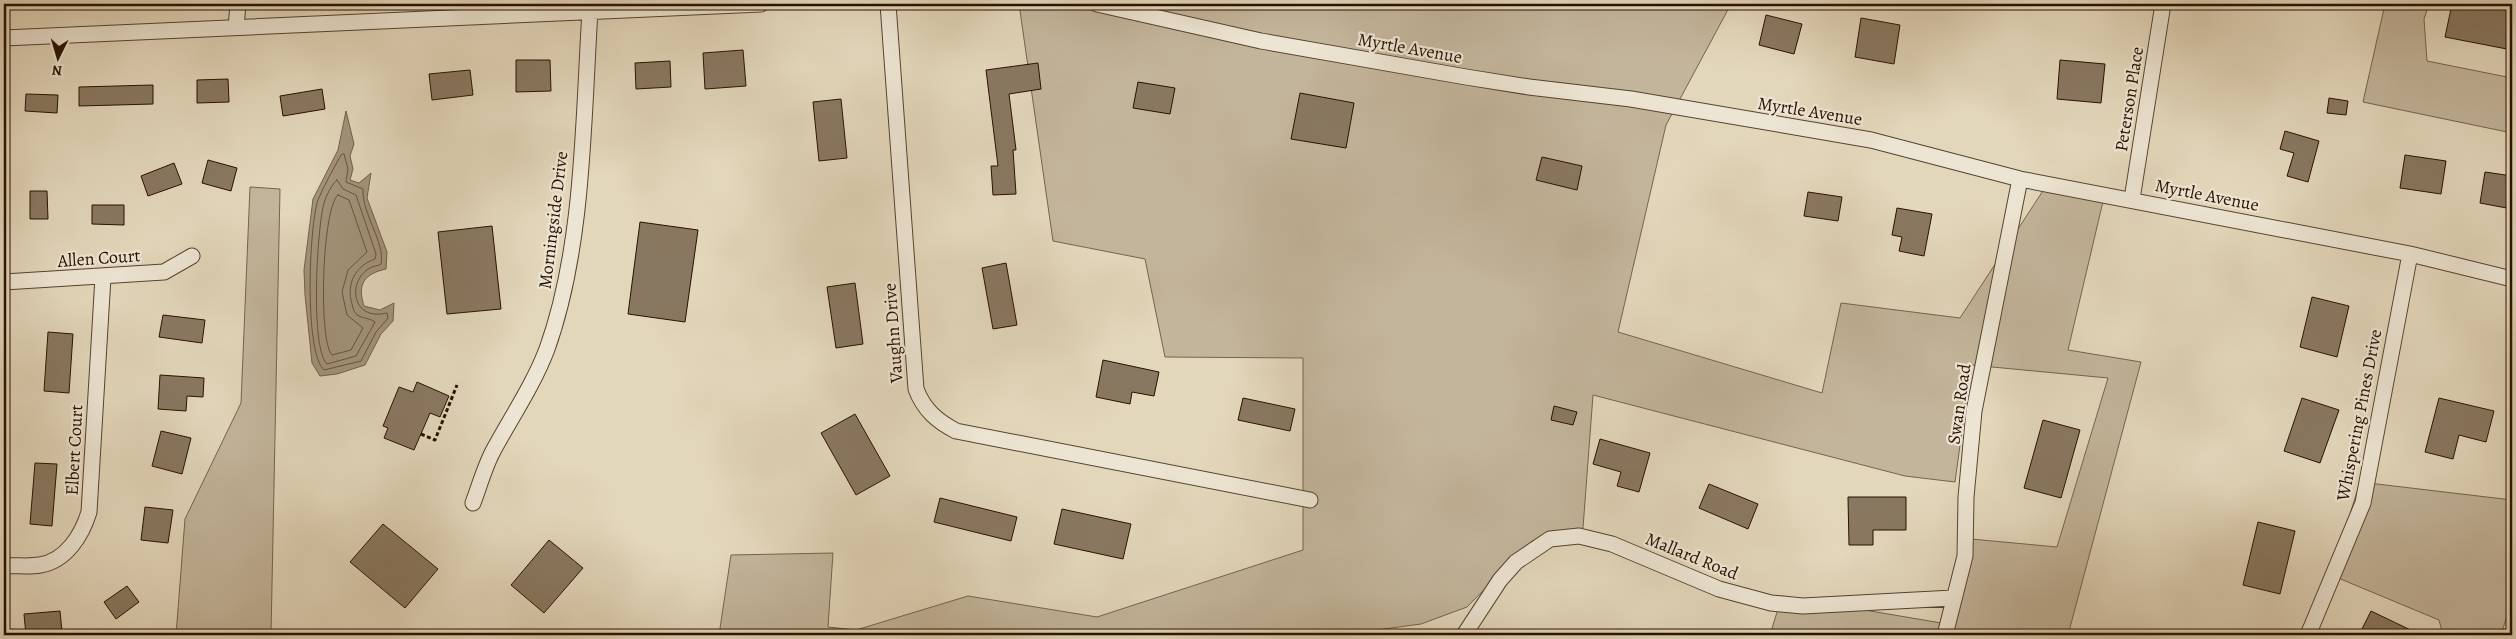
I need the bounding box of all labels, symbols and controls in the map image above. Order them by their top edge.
street label: Myrtle Avenue [1356,27,1464,69]
north arrow [32,32,82,82]
street label: Peterson Place [2109,45,2149,153]
text: N [51,61,63,80]
street label: Myrtle Avenue [1756,91,1864,131]
street label: Morningside Drive [533,150,573,290]
street label: Myrtle Avenue [2153,173,2261,217]
street label: Allen Court [56,243,141,273]
street label: Vaughn Drive [878,282,909,385]
street label: Whispering Pines Drive [2330,327,2387,504]
street label: Swan Road [1941,362,1977,446]
street label: Elbert Court [60,404,88,496]
street label: Mallard Road [1642,527,1742,586]

